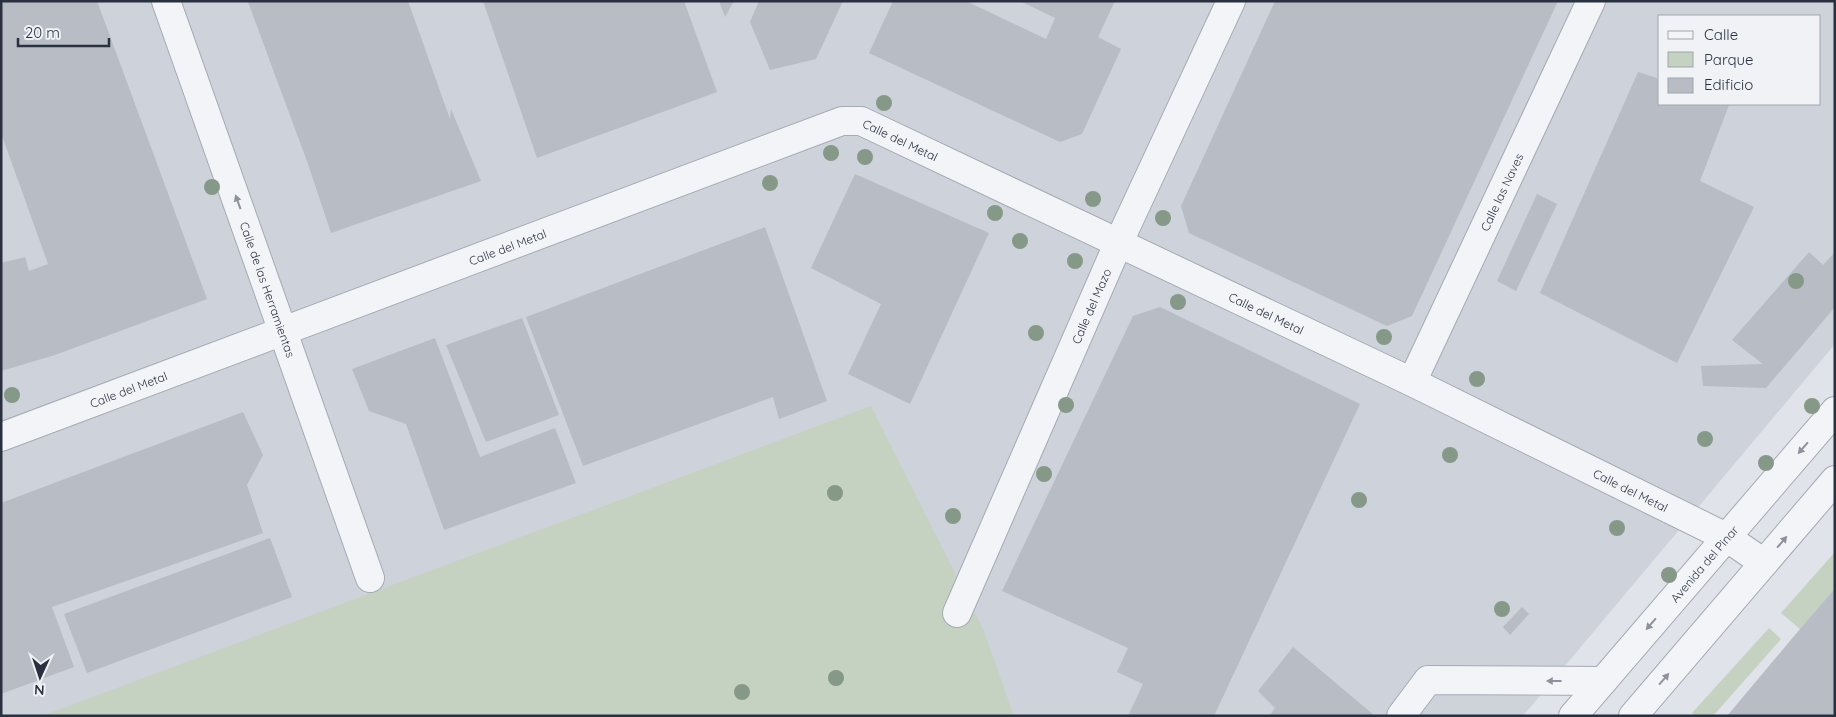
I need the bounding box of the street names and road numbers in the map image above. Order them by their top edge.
street label: Calle del Metal [860,115,940,164]
street label: Calle las Naves [1477,150,1526,233]
street label: Calle de las Herramientas [237,220,299,360]
street label: Calle del Metal [467,225,548,268]
street label: Calle del Mazo [1068,266,1114,346]
street label: Calle del Metal [1226,289,1306,337]
street label: Calle del Metal [88,368,169,411]
street label: Calle del Metal [1591,465,1671,515]
street label: Avenida del Pinar [1667,522,1741,605]

